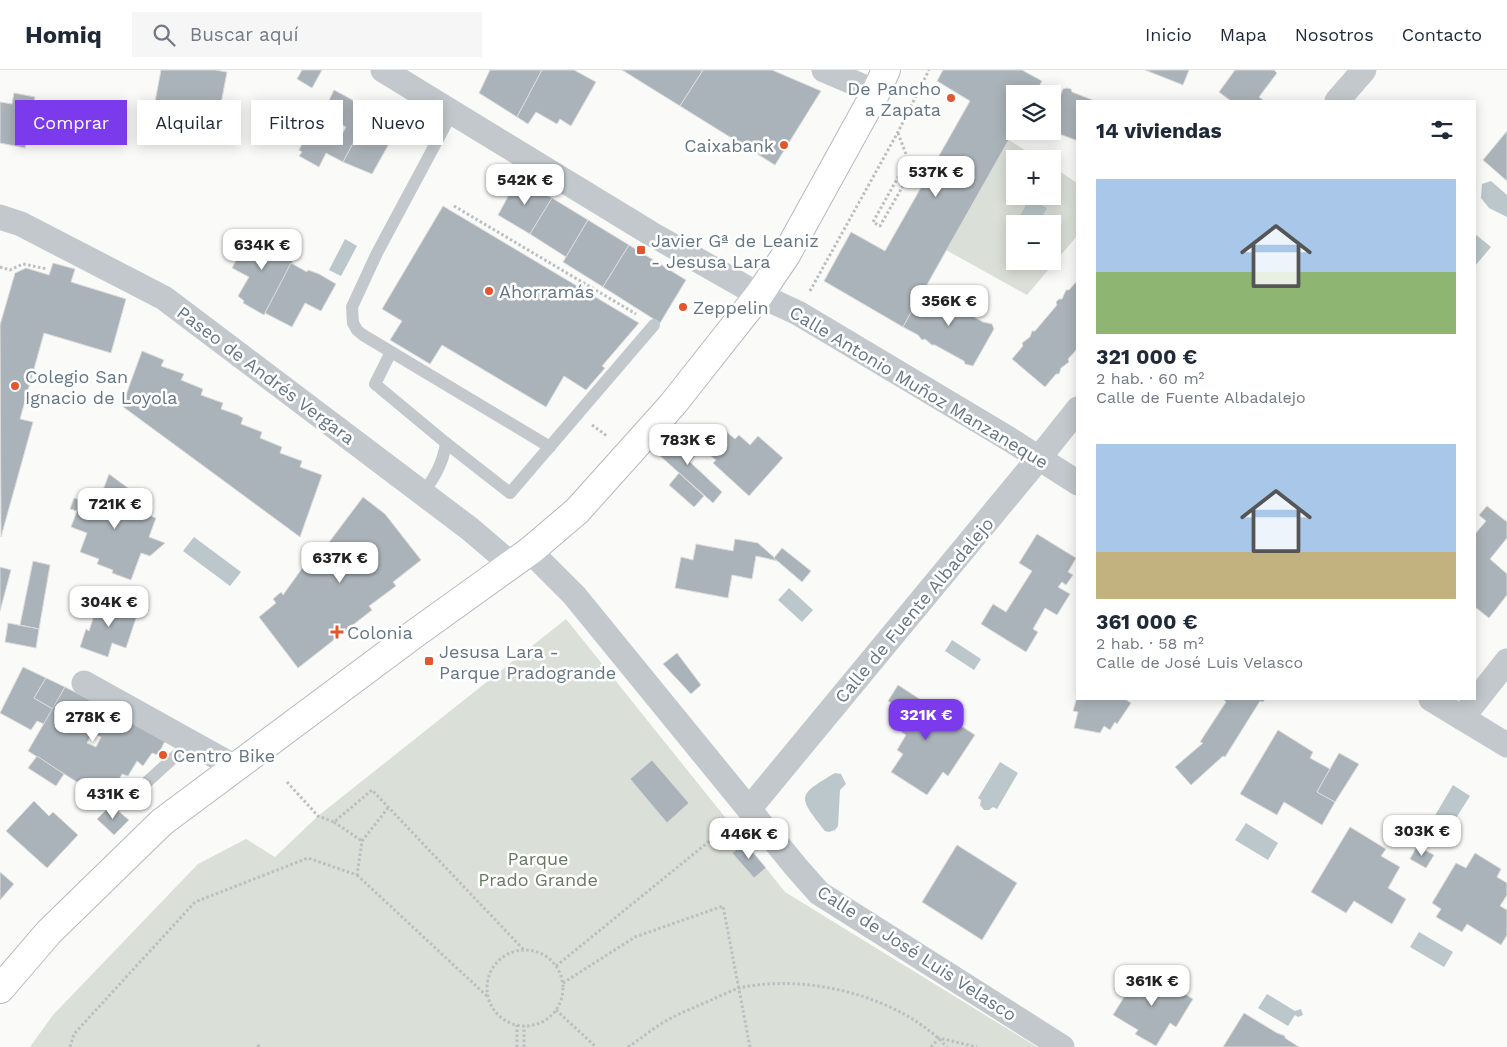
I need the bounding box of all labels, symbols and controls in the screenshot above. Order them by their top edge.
search box [132,12,482,57]
text: Homiq [25,21,102,49]
icon: search [150,21,178,49]
text: Buscar aquí [190,23,299,46]
text: Inicio [1145,24,1192,45]
text: Mapa [1220,24,1267,45]
text: Nosotros [1295,24,1374,45]
text: Contacto [1402,24,1482,45]
place label: De Pancho a Zapata [847,78,941,120]
map controls [1006,85,1061,270]
button: layers [1006,85,1061,140]
marker: De Pancho a Zapata [945,92,957,104]
chip: Comprar [15,100,127,145]
chip: Alquilar [137,100,241,145]
chip: Filtros [251,100,343,145]
chip: Nuevo [353,100,443,145]
icon: filters [1428,116,1456,144]
text: 14 viviendas [1096,118,1222,143]
place label: Caixabank [684,135,774,156]
marker: Caixabank [778,139,790,151]
button: + [1006,150,1061,205]
pin: 537K € [895,156,977,198]
text: 537K € [909,162,963,181]
pin: 542K € [484,164,566,206]
text: 542K € [497,170,553,189]
icon: home [1231,211,1321,301]
button: − [1006,215,1061,270]
pin: 634K € [221,228,303,271]
place label: Javier Gª de Leaniz - Jesusa Lara [651,230,819,272]
text: 634K € [234,235,290,254]
marker: Javier Gª de Leaniz - Jesusa Lara [635,244,647,256]
place label: Ahorramás [499,281,594,302]
pin: 356K € [908,284,990,327]
marker: Ahorramás [483,285,495,297]
text: 356K € [921,291,977,310]
place label: Zeppelin [693,297,769,318]
street label: Paseo de Andrés Vergara [173,301,359,449]
marker: Zeppelin [677,301,689,313]
street label: Calle Antonio Muñoz Manzaneque [786,301,1052,473]
text: 321 000 € [1096,344,1197,369]
place label: Colegio San Ignacio de Loyola [25,366,177,408]
text: 2 hab. · 60 m² [1096,369,1204,388]
marker: Colegio San Ignacio de Loyola [9,380,21,392]
text: Calle de Fuente Albadalejo [1096,388,1306,407]
pin: 783K € [647,424,729,466]
text: 783K € [660,430,716,449]
icon: home [1231,476,1321,566]
pin: 721K € [74,488,156,530]
text: 721K € [89,494,141,513]
street label: Calle de Fuente Albadalejo [830,513,998,707]
pin: 637K € [299,542,381,584]
text: 637K € [312,548,368,567]
pin: 304K € [68,586,150,628]
text: 304K € [81,592,137,611]
text: 361 000 € [1096,609,1197,634]
place label: Colonia [347,622,413,643]
marker: Colonia [331,626,343,638]
text: 2 hab. · 58 m² [1096,634,1204,653]
place label: Jesusa Lara - Parque Pradogrande [439,641,616,683]
text: Calle de José Luis Velasco [1096,653,1303,672]
marker: Jesusa Lara - Parque Pradogrande [423,655,435,667]
pin: 321K € [885,698,967,741]
pin: 278K € [52,700,134,743]
text: 321K € [900,705,952,724]
text: 278K € [65,707,121,726]
place label: Centro Bike [173,745,275,766]
marker: Centro Bike [157,749,169,761]
pin: 431K € [72,778,154,820]
text: 431K € [86,784,140,803]
pin: 303K € [1381,814,1463,857]
pin: 446K € [708,818,790,860]
text: 303K € [1394,821,1450,840]
text: 446K € [720,824,778,843]
park label: Parque Prado Grande [478,848,598,890]
street label: Calle de José Luis Velasco [814,881,1020,1025]
pin: 361K € [1111,964,1193,1007]
text: 361K € [1126,971,1178,990]

